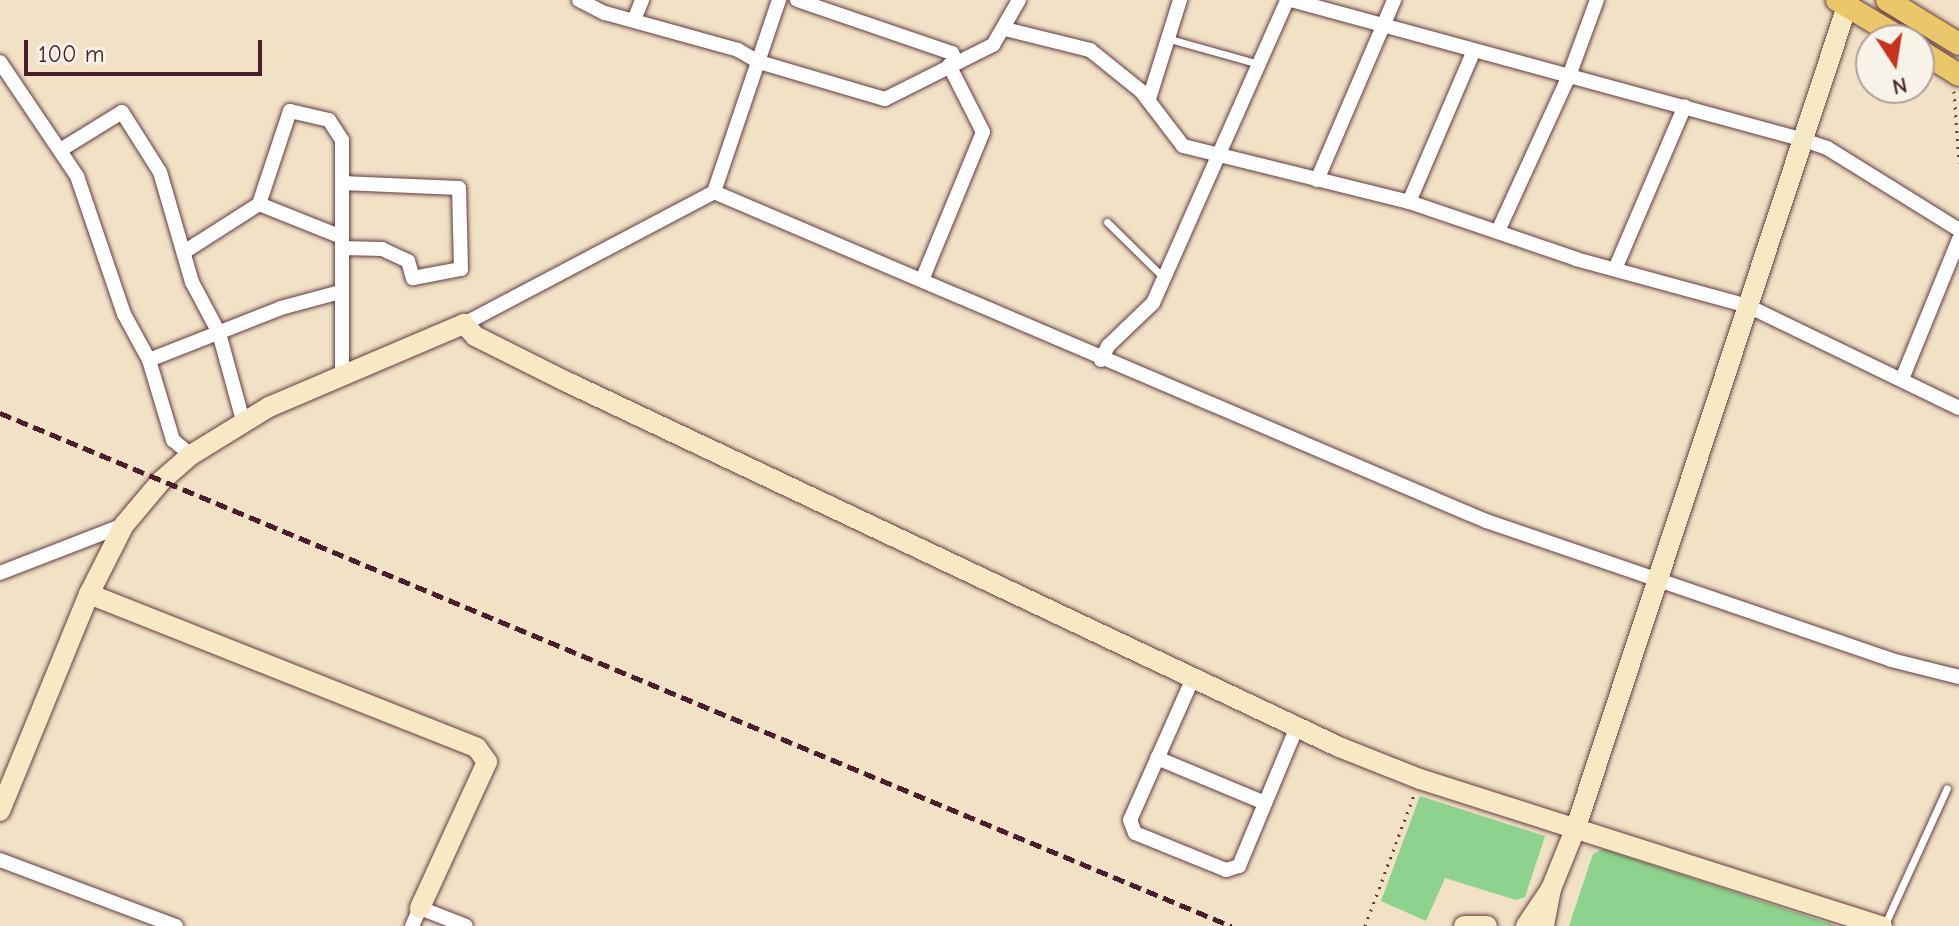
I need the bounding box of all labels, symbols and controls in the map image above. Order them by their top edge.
scale bar [28,24,266,74]
north arrow [1855,24,1935,104]
text: 100 m [38,40,105,68]
text: N [1890,71,1909,100]

